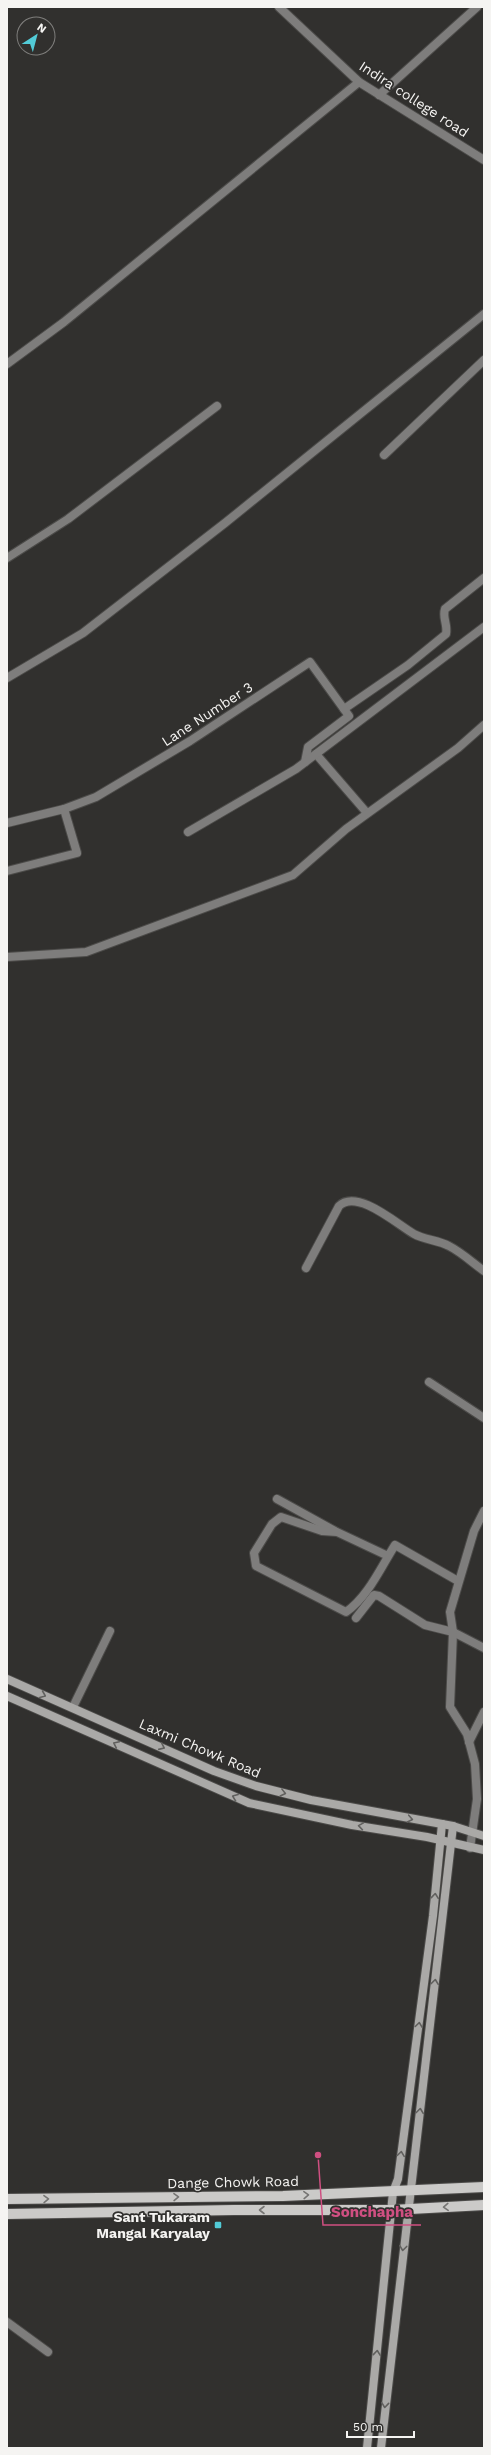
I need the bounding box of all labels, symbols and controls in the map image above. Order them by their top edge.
north arrow [16,16,56,56]
text: N [34,21,49,36]
street label: Indira college road [356,58,472,140]
street label: Lane Number 3 [159,679,255,749]
one-way arrow [39,1690,46,1698]
street label: Laxmi Chowk Road [137,1715,263,1781]
one-way arrow [113,1741,120,1749]
one-way arrow [158,1742,165,1750]
one-way arrow [279,1788,286,1797]
one-way arrow [231,1794,238,1802]
one-way arrow [407,1814,414,1823]
one-way arrow [358,1822,364,1831]
one-way arrow [431,1893,440,1899]
one-way arrow [430,1979,439,1985]
one-way arrow [414,2022,423,2028]
one-way arrow [415,2108,424,2114]
one-way arrow [396,2151,405,2157]
street label: Dange Chowk Road [167,2173,299,2191]
one-way arrow [303,2191,309,2200]
one-way arrow [173,2192,179,2201]
one-way arrow [43,2195,49,2203]
callout: Sonchapha [323,2198,421,2225]
text: Sonchapha [331,2203,413,2221]
one-way arrow [443,2203,449,2212]
one-way arrow [259,2206,265,2214]
place label: Sant Tukaram Mangal Karyalay [96,2209,210,2241]
marker: Sant Tukaram Mangal Karyalay [213,2220,223,2230]
one-way arrow [399,2245,408,2251]
one-way arrow [372,2350,381,2357]
one-way arrow [381,2402,390,2408]
scale bar [347,2413,414,2439]
text: 50 m [353,2420,383,2434]

